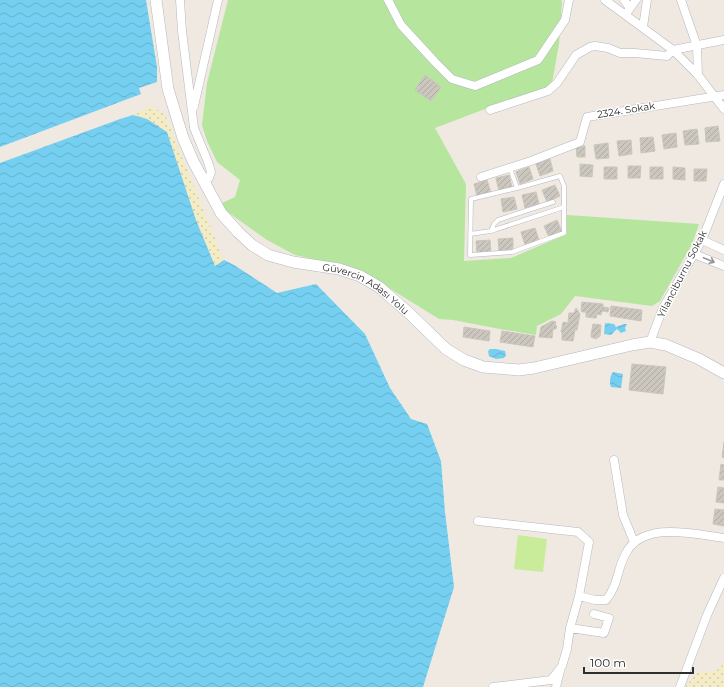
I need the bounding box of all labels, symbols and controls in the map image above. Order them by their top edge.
street label: 2324. Sokak [596,99,656,121]
street label: Yilanciburnu Sokak [654,228,710,320]
one-way arrow [703,257,715,264]
street label: Güvercin Adası Yolu [322,260,412,317]
scale bar [584,649,693,675]
text: 100 m [590,655,626,670]

